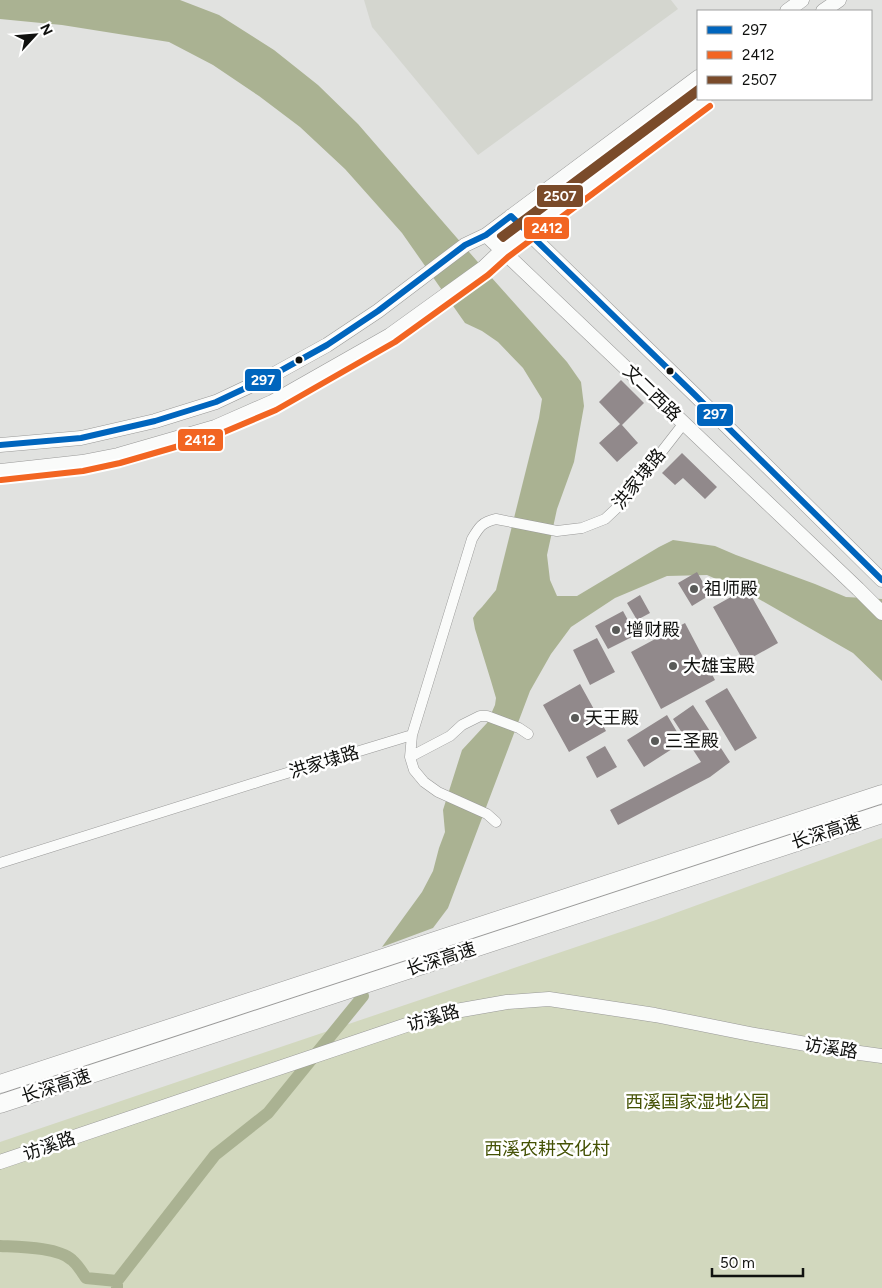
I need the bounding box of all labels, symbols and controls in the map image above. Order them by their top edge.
north arrow [10,10,60,60]
legend [697,10,872,100]
text: N [36,21,56,38]
text: 297 [742,21,767,39]
text: 2412 [742,46,774,64]
text: 2507 [742,71,777,89]
line badge: 2507 [536,184,584,208]
text: 2507 [543,188,577,205]
line badge: 2412 [523,216,570,240]
text: 2412 [532,220,562,237]
unlabelled marker [294,355,304,365]
street label: 文二西路 [618,360,686,426]
unlabelled marker [665,366,675,376]
line badge: 297 [244,368,282,392]
text: 297 [251,372,275,389]
line badge: 297 [696,403,734,427]
text: 297 [703,406,727,423]
line badge: 2412 [177,428,224,452]
text: 2412 [185,432,215,449]
street label: 洪家埭路 [608,444,670,514]
place label: 祖师殿 [704,578,758,600]
marker: 祖师殿 [688,583,700,595]
place label: 增财殿 [626,619,680,641]
marker: 增财殿 [610,624,622,636]
place label: 大雄宝殿 [683,655,755,677]
marker: 大雄宝殿 [667,660,679,672]
place label: 天王殿 [585,707,639,729]
marker: 天王殿 [569,712,581,724]
place label: 三圣殿 [665,730,719,752]
marker: 三圣殿 [649,735,661,747]
street label: 洪家埭路 [286,741,362,783]
street label: 长深高速 [788,810,864,854]
street label: 长深高速 [403,937,479,981]
street label: 访溪路 [404,1000,462,1036]
street label: 访溪路 [803,1033,859,1063]
street label: 长深高速 [18,1064,94,1108]
park label: 西溪国家湿地公园 [625,1091,769,1113]
street label: 访溪路 [20,1127,78,1165]
park label: 西溪农耕文化村 [484,1138,610,1160]
scale bar [712,1246,803,1278]
text: 50 m [720,1254,755,1272]

